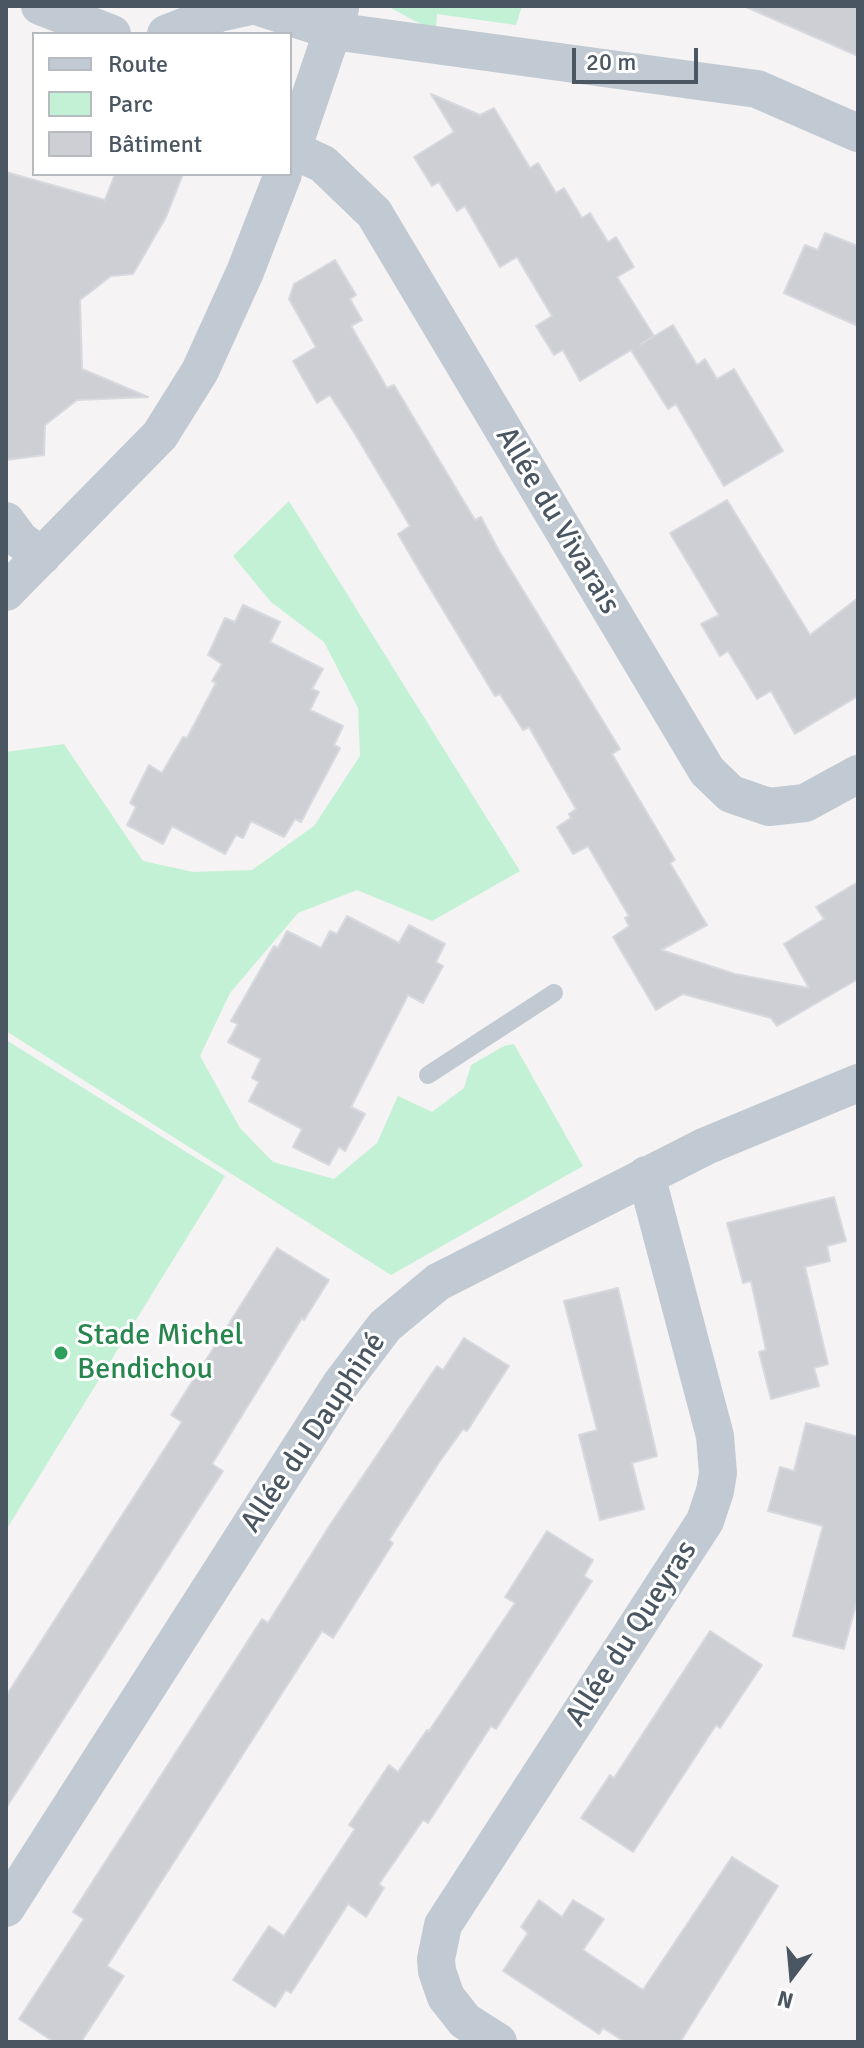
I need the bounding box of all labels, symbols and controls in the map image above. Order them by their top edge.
legend [32,32,292,176]
scale bar [576,32,702,82]
text: 20 m [586,47,636,77]
text: Route [108,49,168,79]
text: Parc [108,89,153,119]
text: Bâtiment [108,129,202,159]
street label: Allée du Vivarais [487,421,627,621]
place label: Stade Michel Bendichou [77,1318,243,1388]
street label: Allée du Dauphiné [234,1326,394,1540]
marker: Stade Michel Bendichou [52,1344,70,1362]
street label: Allée du Queyras [559,1534,705,1734]
north arrow [752,1936,832,2016]
text: N [774,1984,796,2015]

